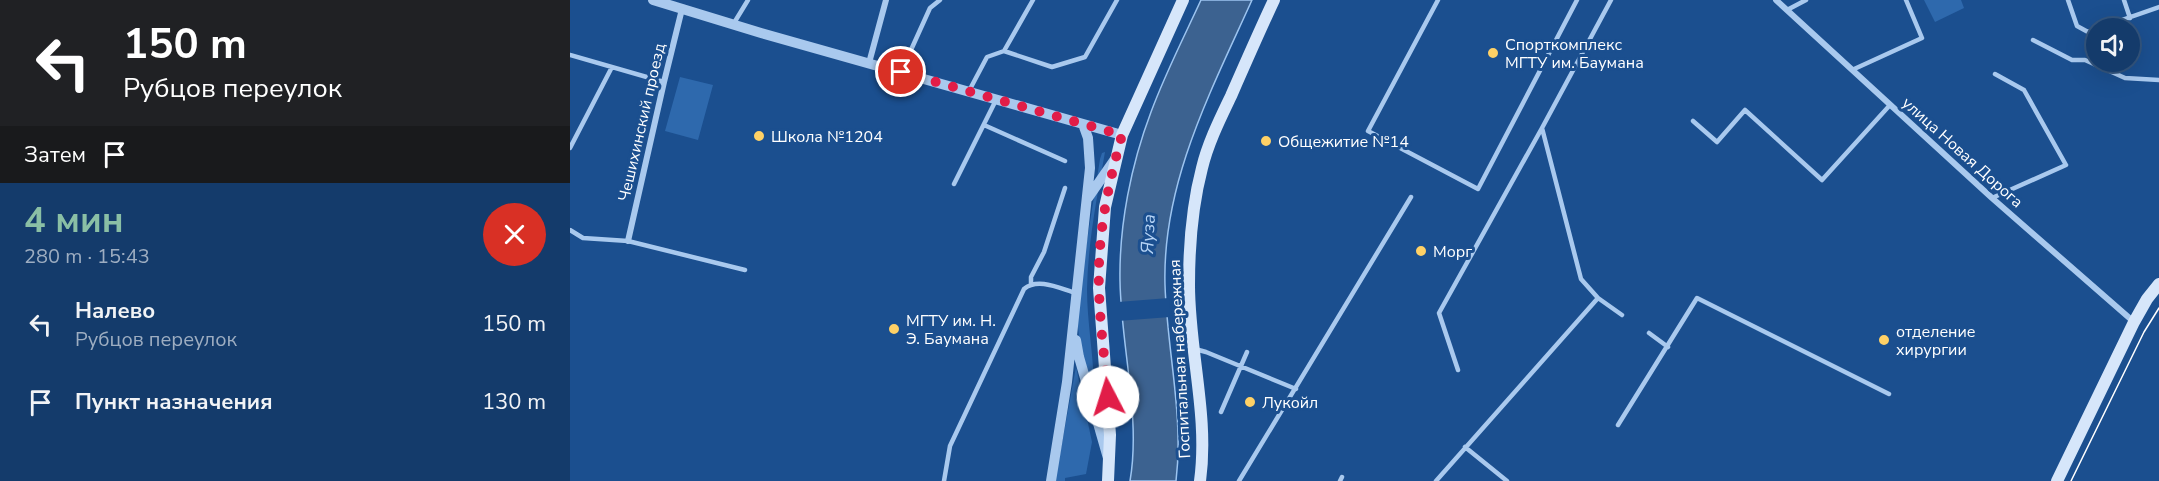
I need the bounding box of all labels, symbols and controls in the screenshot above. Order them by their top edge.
text: 150 m [123,16,247,73]
map controls [2086,18,2140,72]
button: sound [2086,18,2140,72]
icon: left [24,24,102,102]
place label: Спорткомплекс МГТУ им. Баумана [1505,34,1644,74]
street label: Чешихинский проезд [613,40,671,204]
pin [875,46,926,97]
marker: Спорткомплекс МГТУ им. Баумана [1486,46,1500,60]
icon: arrive [884,55,917,88]
text: Рубцов переулок [123,70,342,107]
street label: улица Новая Дорога [1897,92,2028,213]
place label: Школа №1204 [771,126,883,148]
marker: Школа №1204 [752,129,766,143]
place label: Общежитие №14 [1278,131,1409,153]
marker: Общежитие №14 [1259,134,1273,148]
icon: arrive [98,138,131,171]
text: Затем [24,140,86,170]
text: 4 мин [24,196,124,245]
button: close [483,203,546,266]
water label: Яуза [1135,213,1161,255]
place label: Морг [1433,241,1472,263]
text: 280 m · 15:43 [24,243,150,270]
marker: Морг [1414,244,1428,258]
street label: Госпитальная набережная [1164,259,1196,459]
text: Налево [75,296,155,326]
icon: left [24,308,57,341]
text: 150 m [482,309,546,339]
place label: МГТУ им. Н. Э. Баумана [906,310,996,350]
place label: отделение хирургии [1896,321,1976,361]
marker: МГТУ им. Н. Э. Баумана [887,322,901,336]
text: Рубцов переулок [75,326,237,353]
marker: отделение хирургии [1877,333,1891,347]
position arrow [1076,365,1140,429]
icon: arrive [24,386,57,419]
text: Пункт назначения [75,387,273,417]
text: 130 m [482,387,546,417]
place label: Лукойл [1262,392,1318,414]
marker: Лукойл [1243,395,1257,409]

